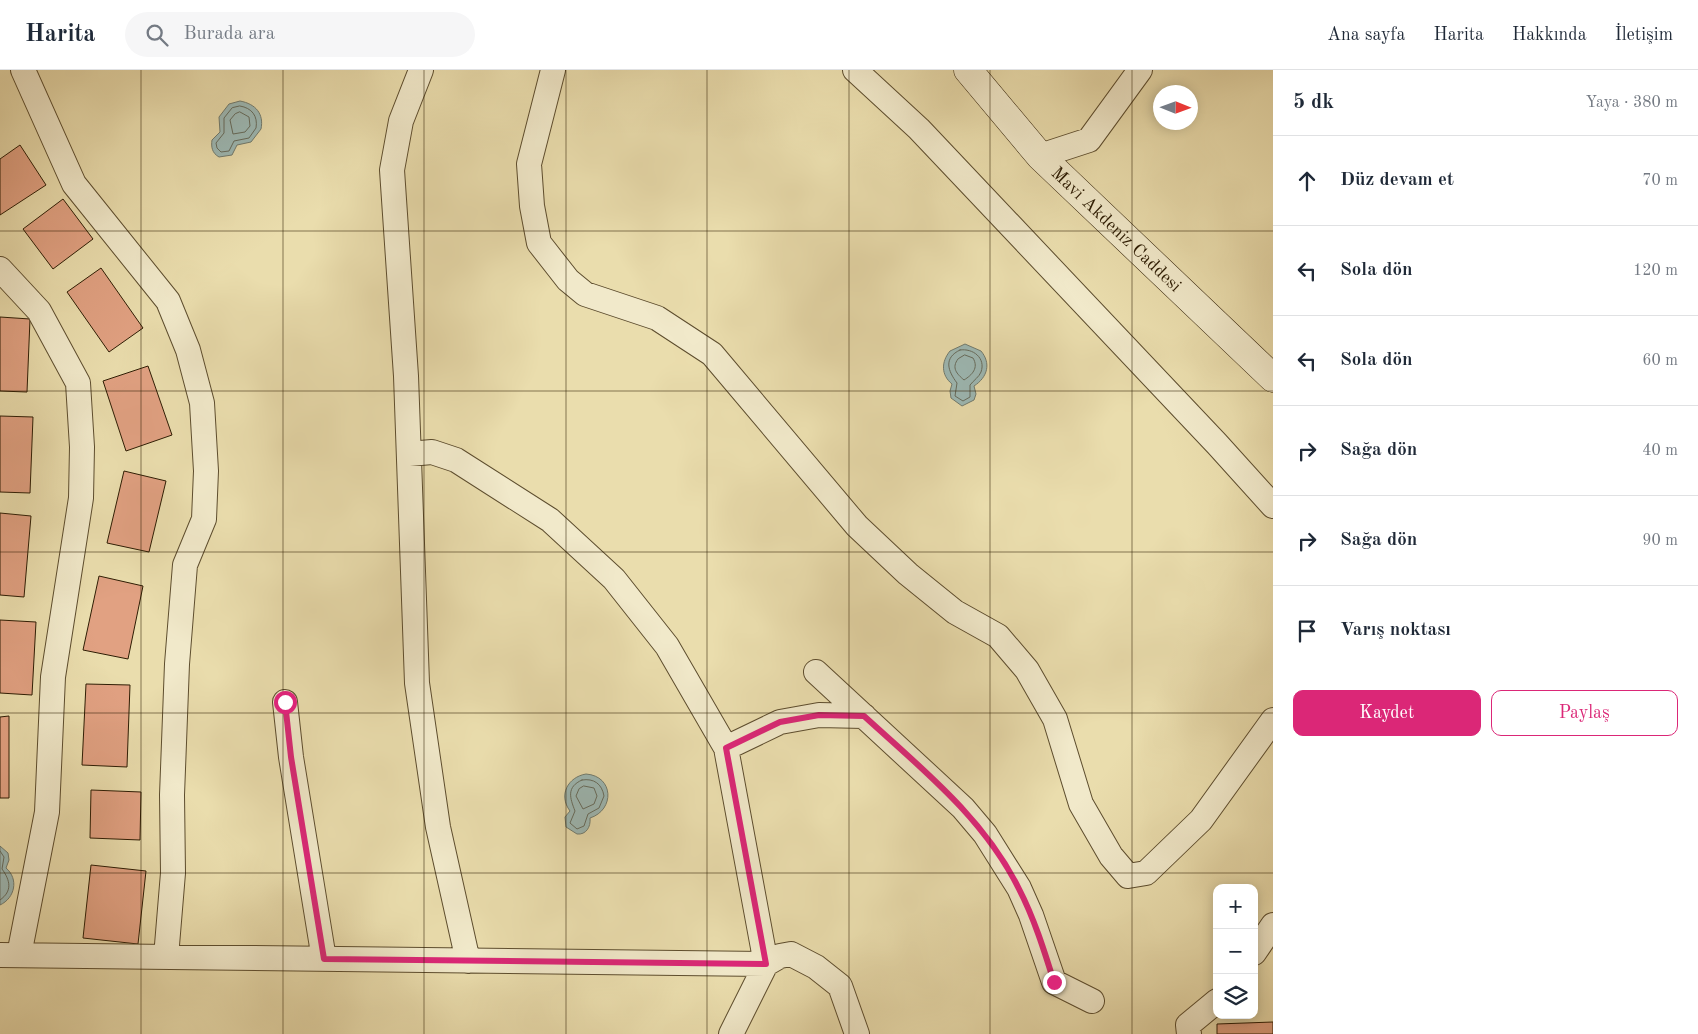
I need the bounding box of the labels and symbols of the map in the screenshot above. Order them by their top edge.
north arrow [1153,85,1198,130]
street label: Mavi Akdeniz Caddesi [1047,164,1185,296]
route start [274,691,297,714]
route end [1043,971,1066,994]

